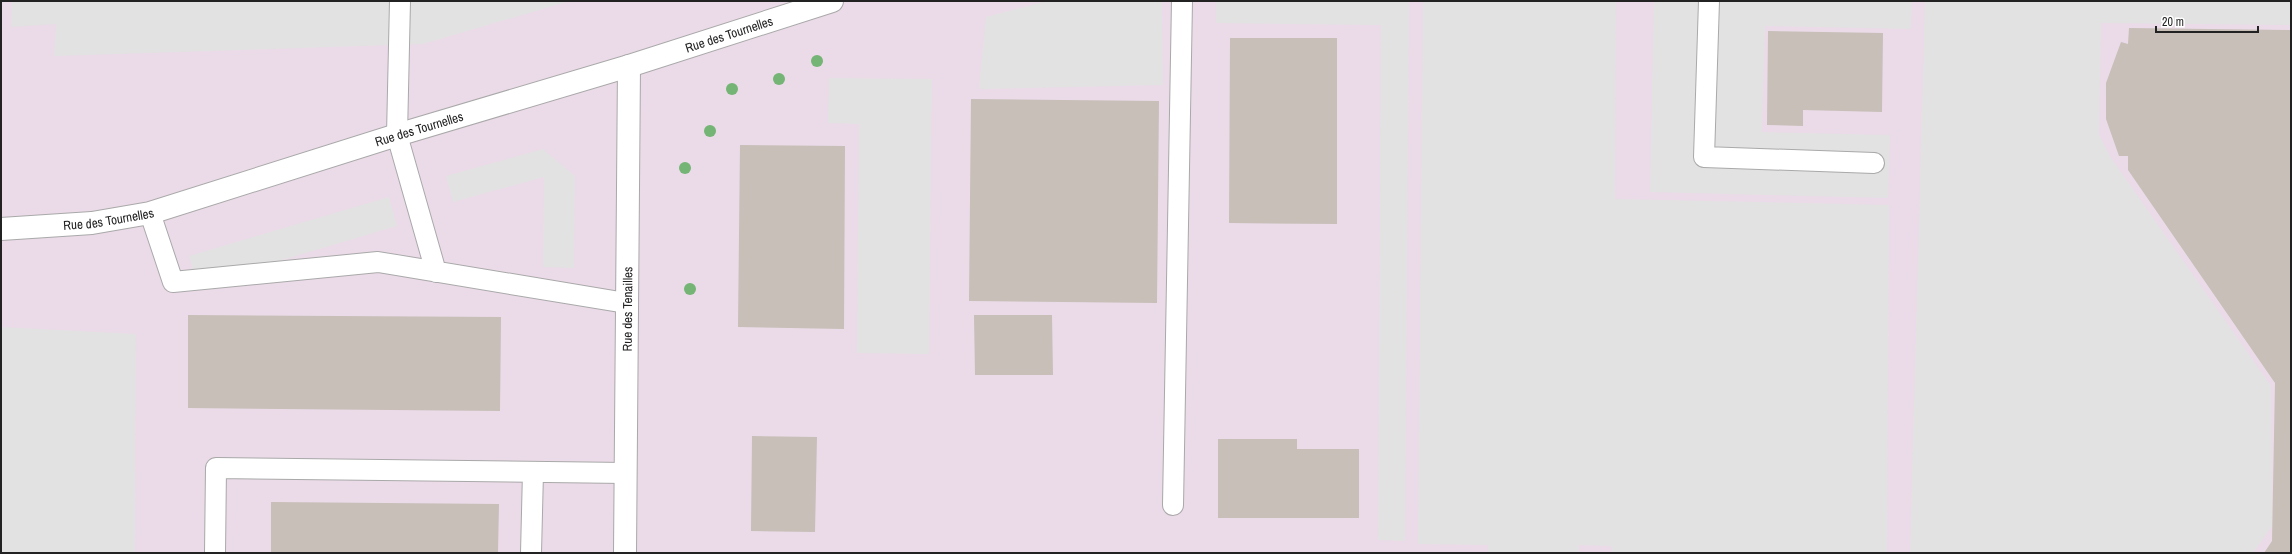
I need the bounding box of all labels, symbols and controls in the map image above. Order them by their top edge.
scale bar [2156,8,2258,34]
street label: Rue des Tournelles [683,12,775,56]
text: 20 m [2162,14,2184,30]
street label: Rue des Tournelles [373,107,465,150]
street label: Rue des Tournelles [63,204,156,233]
street label: Rue des Tenailles [618,267,636,351]

